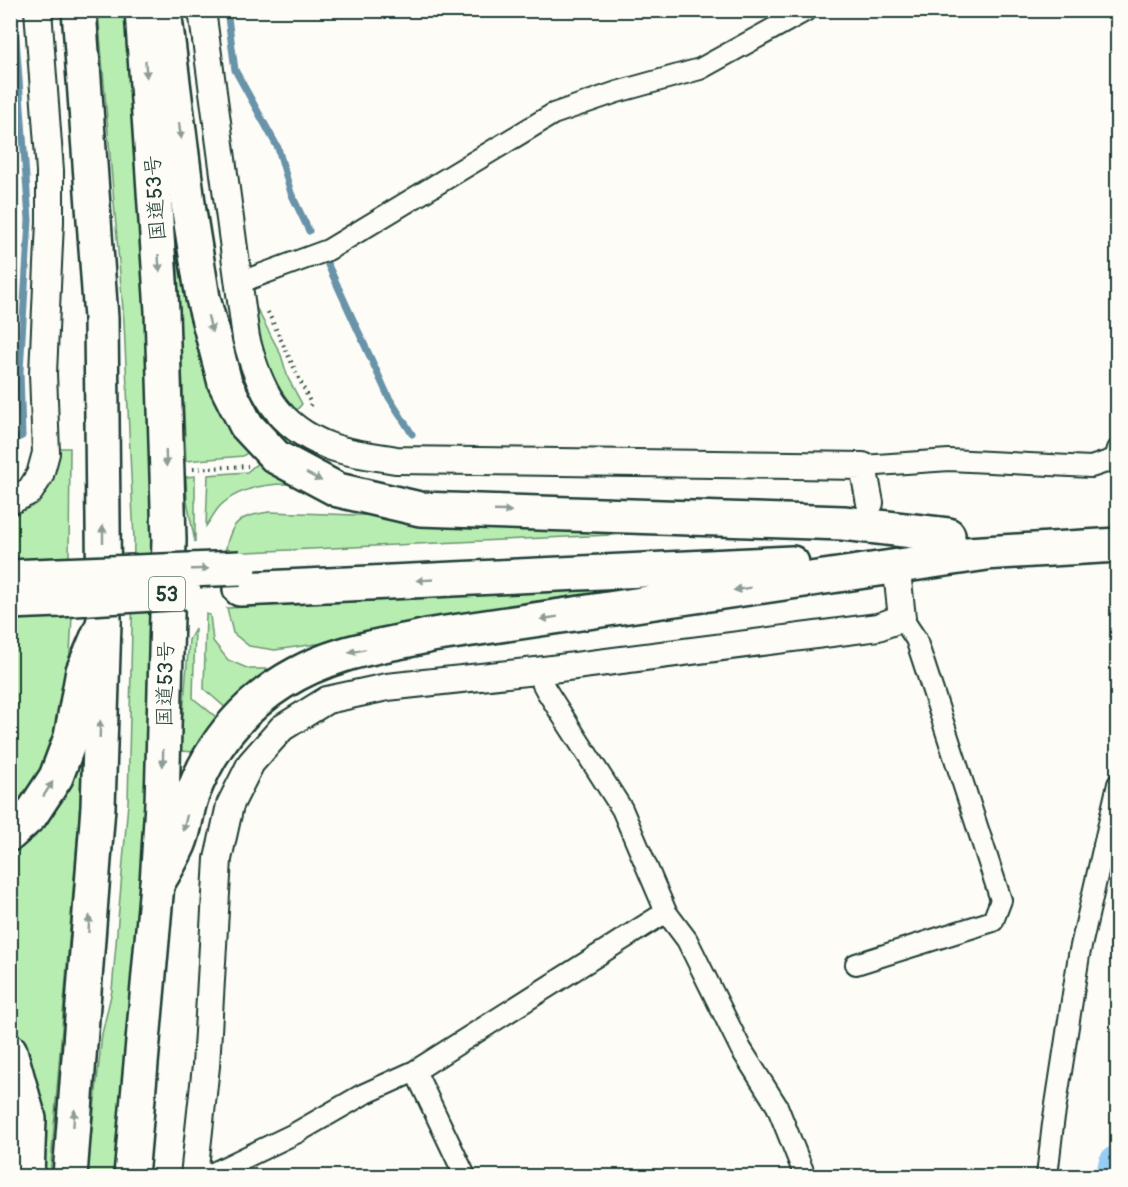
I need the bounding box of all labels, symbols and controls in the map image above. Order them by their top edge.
one-way arrow [141,59,151,78]
one-way arrow [175,122,184,141]
street label: 国道53号 [139,154,172,242]
one-way arrow [154,254,164,273]
one-way arrow [205,314,215,333]
one-way arrow [162,449,171,468]
one-way arrow [305,472,322,482]
one-way arrow [494,507,513,516]
one-way arrow [98,525,108,544]
one-way arrow [191,565,210,574]
one-way arrow [415,576,434,585]
road number: 53 [149,577,185,611]
one-way arrow [732,584,751,593]
one-way arrow [539,613,558,622]
street label: 国道53号 [151,641,180,727]
one-way arrow [347,647,366,656]
one-way arrow [96,720,105,739]
one-way arrow [158,749,168,768]
one-way arrow [42,781,53,797]
one-way arrow [179,814,189,832]
one-way arrow [84,914,94,933]
one-way arrow [69,1109,79,1128]

